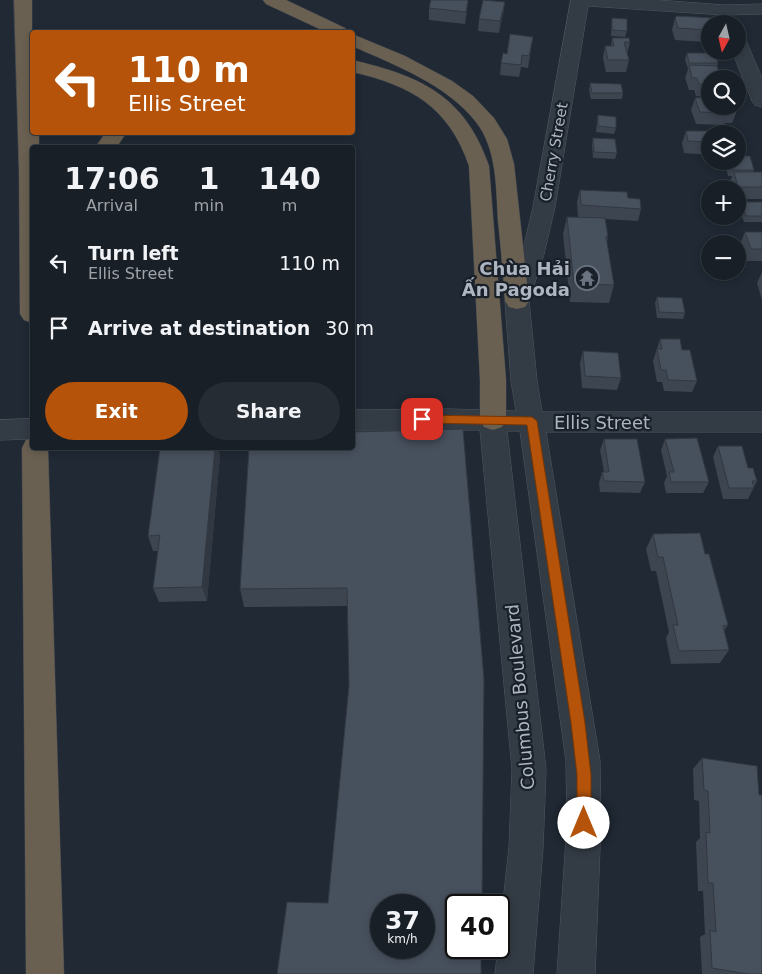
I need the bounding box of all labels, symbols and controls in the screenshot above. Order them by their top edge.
north arrow [701,15,746,60]
map controls [701,15,746,280]
icon: left [45,50,110,115]
text: 110 m [128,50,250,90]
button: search [701,70,746,115]
text: Ellis Street [128,91,246,116]
street label: Cherry Street [536,101,572,203]
button: layers [701,125,746,170]
text: 17:06 [64,161,160,196]
text: 1 [198,161,219,196]
text: 140 [258,161,321,196]
button: + [701,180,746,225]
text: Arrival [86,196,138,215]
text: min [194,196,224,215]
text: m [282,196,297,215]
button: − [701,235,746,280]
text: Turn left [88,242,179,264]
icon: left [45,249,73,277]
text: 110 m [279,252,340,274]
place label: Chùa Hải Ấn Pagoda [462,258,570,300]
text: Ellis Street [88,264,173,283]
temple icon: Chùa Hải Ấn Pagoda [574,265,600,291]
icon: arrive [45,314,73,342]
text: Arrive at destination [88,317,310,339]
text: 30 m [325,317,374,339]
button: Exit [45,382,188,440]
button: Share [198,382,340,440]
pin [401,398,443,440]
icon: arrive [408,405,436,433]
street label: Ellis Street [554,412,650,433]
street label: Columbus Boulevard [501,603,539,791]
position arrow [557,796,609,848]
speed limit sign: 40 [445,894,510,959]
text: 37 [385,906,420,935]
text: km/h [387,932,418,946]

